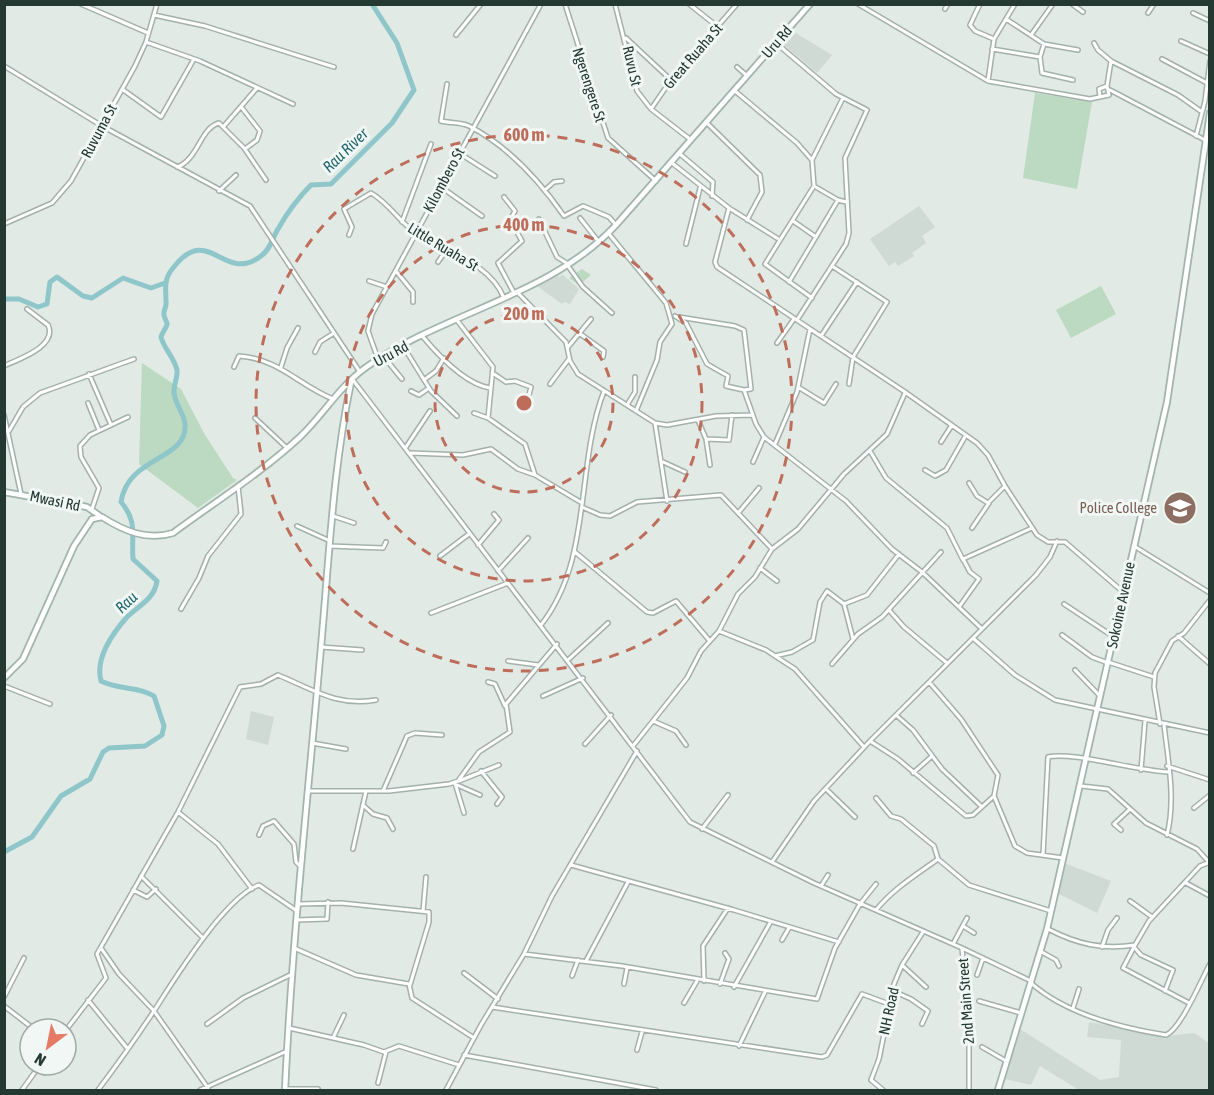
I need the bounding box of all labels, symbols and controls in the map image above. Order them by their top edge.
street label: Great Ruaha St [660,19,726,92]
street label: Uru Rd [758,22,795,61]
street label: Ruvu St [620,44,645,88]
street label: Ngerengere St [569,46,609,124]
street label: Ruvuma St [77,101,120,161]
water label: Rau River [319,123,372,176]
text: 600 m [504,124,544,145]
street label: Kilombero St [419,145,468,215]
text: 400 m [503,214,544,235]
street label: Little Ruaha St [405,219,482,274]
text: 200 m [504,303,544,324]
street label: Uru Rd [370,337,411,370]
centre of rings [514,393,534,413]
street label: Mwasi Rd [28,487,82,514]
school or university icon: Police College [1162,490,1198,526]
place label: Police College [1080,499,1157,516]
street label: Sokoine Avenue [1103,560,1138,650]
water label: Rau [111,587,141,617]
street label: 2nd Main Street [954,957,977,1045]
street label: NH Road [875,986,902,1036]
north arrow [18,1017,78,1077]
text: N [31,1050,49,1070]

